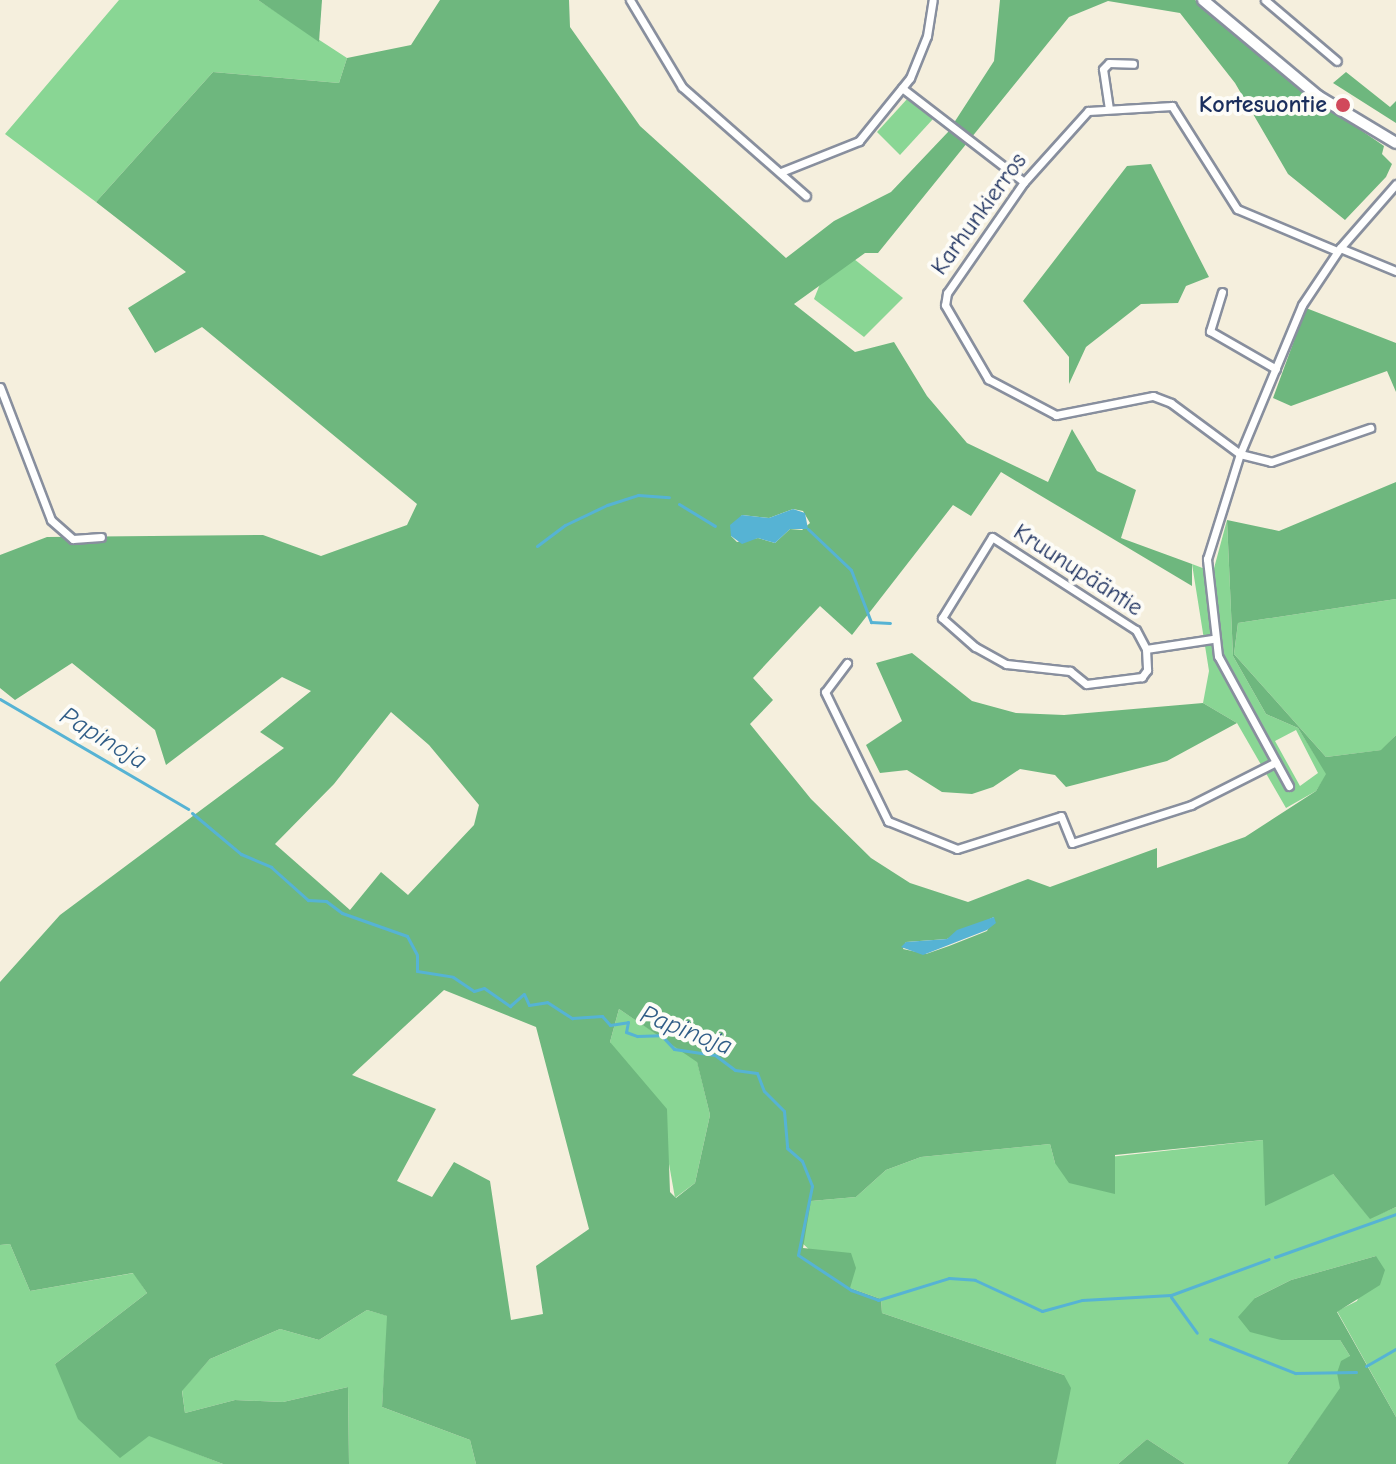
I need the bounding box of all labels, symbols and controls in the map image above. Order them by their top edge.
place label: Kortesuontie [1199,91,1327,119]
marker: Kortesuontie [1334,96,1352,114]
street label: Karhunkierros [925,147,1033,281]
street label: Kruunupääntie [1008,518,1148,622]
water label: Papinoja [54,701,152,777]
water label: Papinoja [636,999,736,1063]

